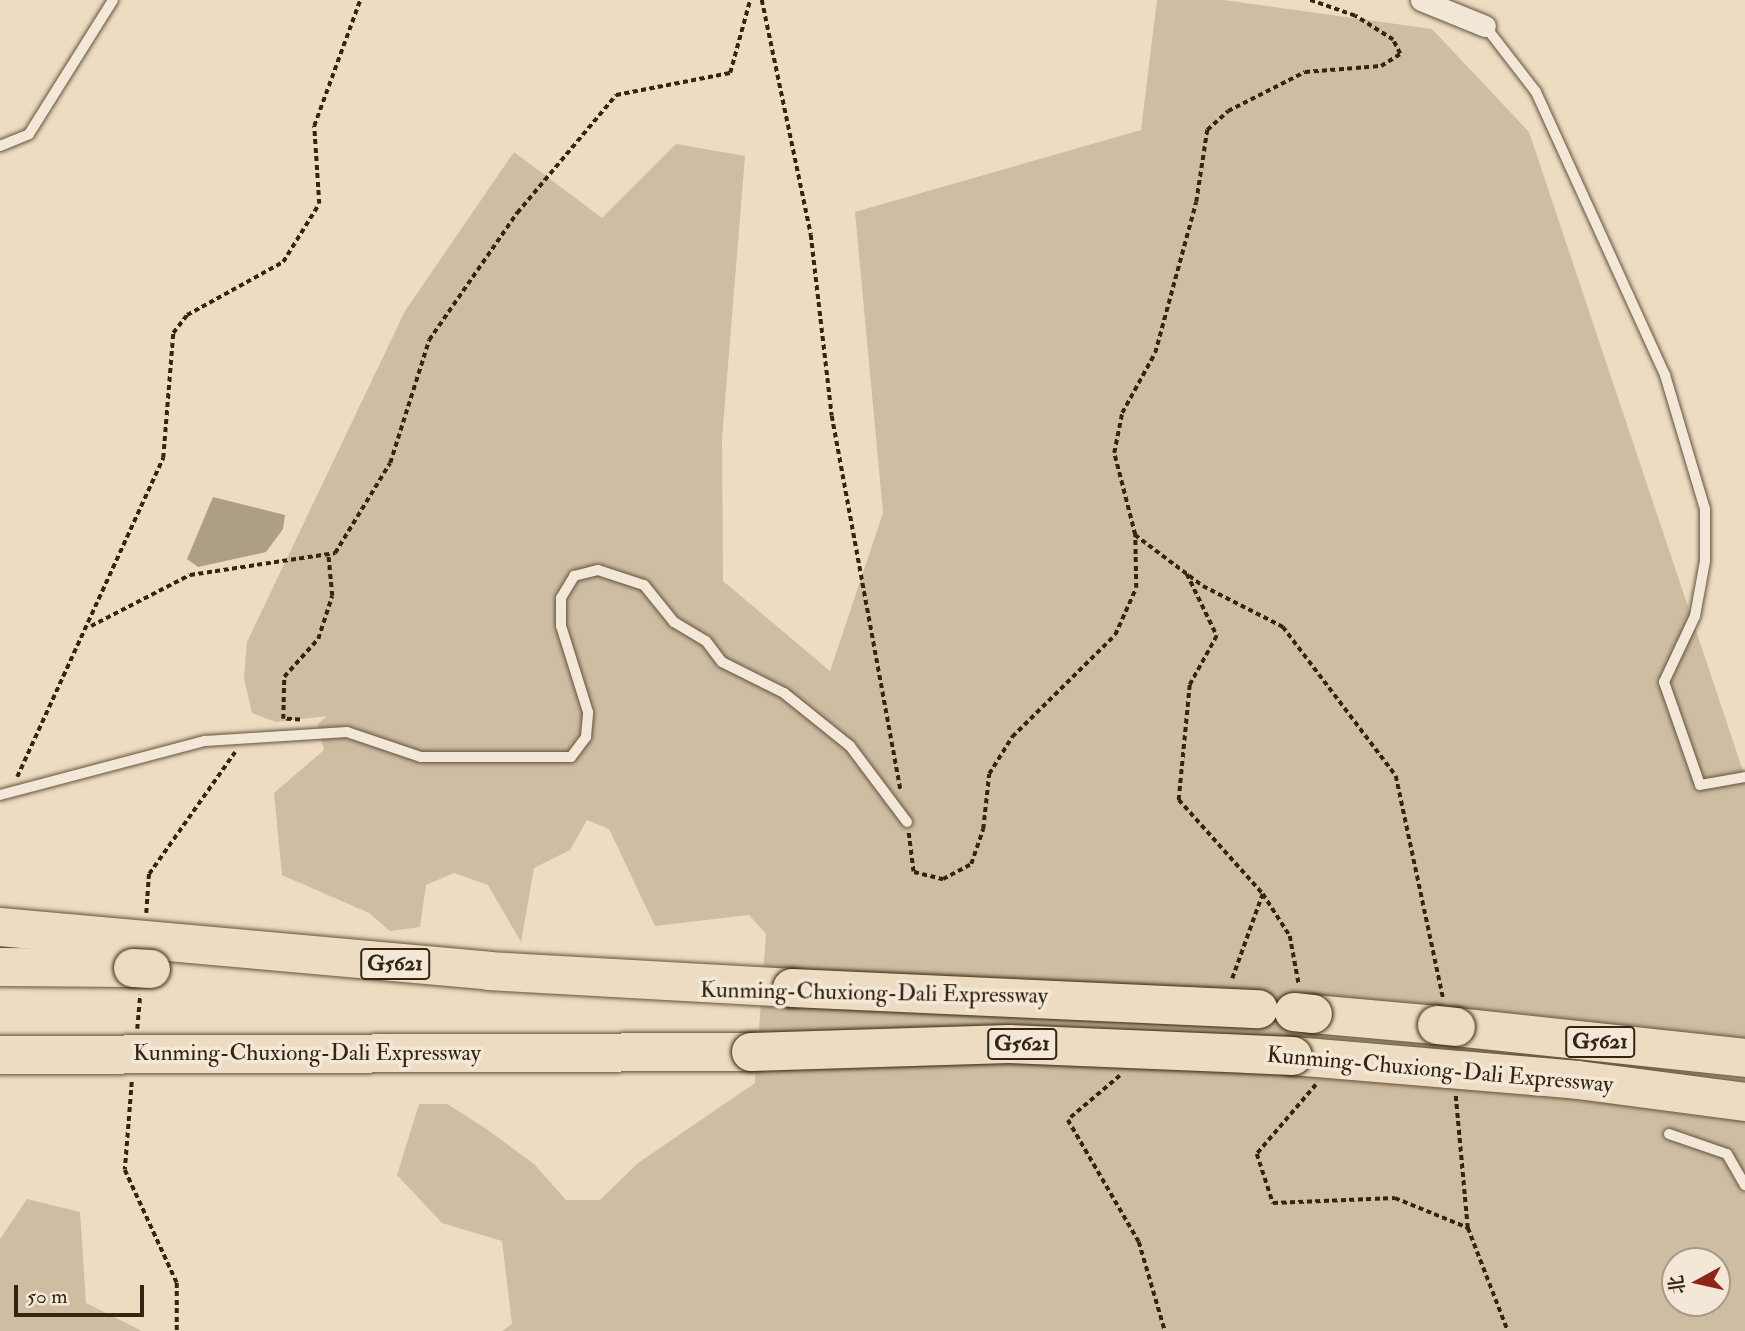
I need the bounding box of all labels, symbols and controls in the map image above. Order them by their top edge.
road number: G5621 [360,946,430,982]
street label: Kunming-Chuxiong-Dali Expressway [700,976,1048,1010]
road number: G5621 [1565,1024,1635,1060]
road number: G5621 [987,1026,1057,1062]
street label: Kunming-Chuxiong-Dali Expressway [133,1039,481,1067]
street label: Kunming-Chuxiong-Dali Expressway [1266,1041,1614,1099]
north arrow [1661,1247,1731,1317]
scale bar [18,1272,147,1316]
text: 北 [1664,1274,1690,1296]
text: 50 m [27,1283,68,1310]

